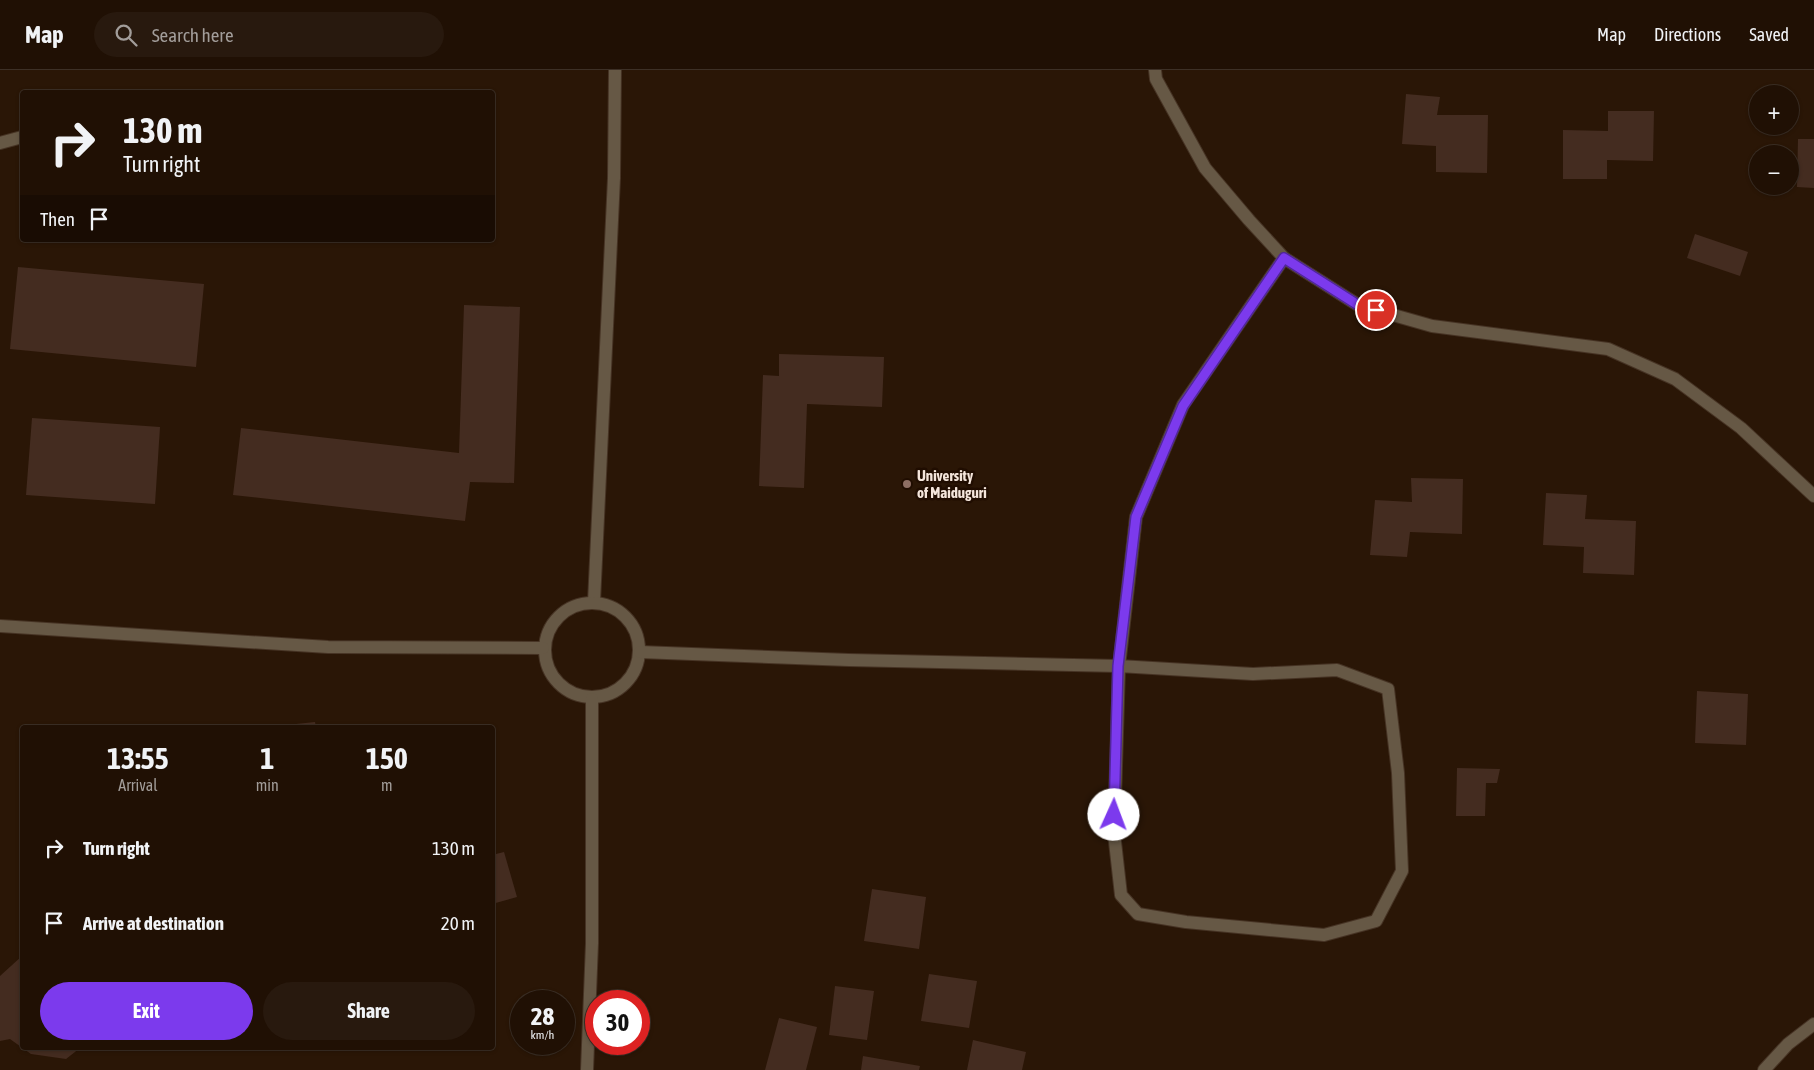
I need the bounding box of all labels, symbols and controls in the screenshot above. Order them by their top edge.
search box [94,12,444,57]
text: Map [25,21,64,48]
icon: search [112,21,140,49]
text: Search here [152,24,234,46]
text: Map [1597,24,1626,45]
text: Directions [1654,24,1721,45]
text: Saved [1749,24,1789,45]
map controls [1749,85,1799,195]
button: + [1749,85,1799,135]
icon: right [40,110,105,175]
text: 130 m [123,110,202,150]
button: − [1749,145,1799,195]
text: Turn right [123,151,200,177]
icon: arrive [85,205,113,233]
text: Then [40,208,75,230]
pin [1355,289,1397,331]
icon: arrive [1362,296,1390,324]
place label: University of Maiduguri [917,467,987,501]
marker: University of Maiduguri [901,478,913,490]
text: 13:55 [107,741,169,775]
text: 1 [260,741,274,775]
text: 150 [366,741,408,775]
text: Arrival [118,776,157,794]
text: min [256,776,279,794]
text: m [381,776,393,794]
position arrow [1087,788,1139,840]
icon: right [40,834,68,862]
text: Turn right [83,837,150,859]
text: 130 m [432,837,475,859]
icon: arrive [40,909,68,937]
text: Arrive at destination [83,912,224,934]
text: 20 m [441,912,475,934]
button: Exit [40,982,253,1040]
button: Share [263,982,475,1040]
speed limit sign: 30 [585,990,650,1055]
text: 28 [531,1002,554,1030]
text: km/h [531,1028,554,1042]

